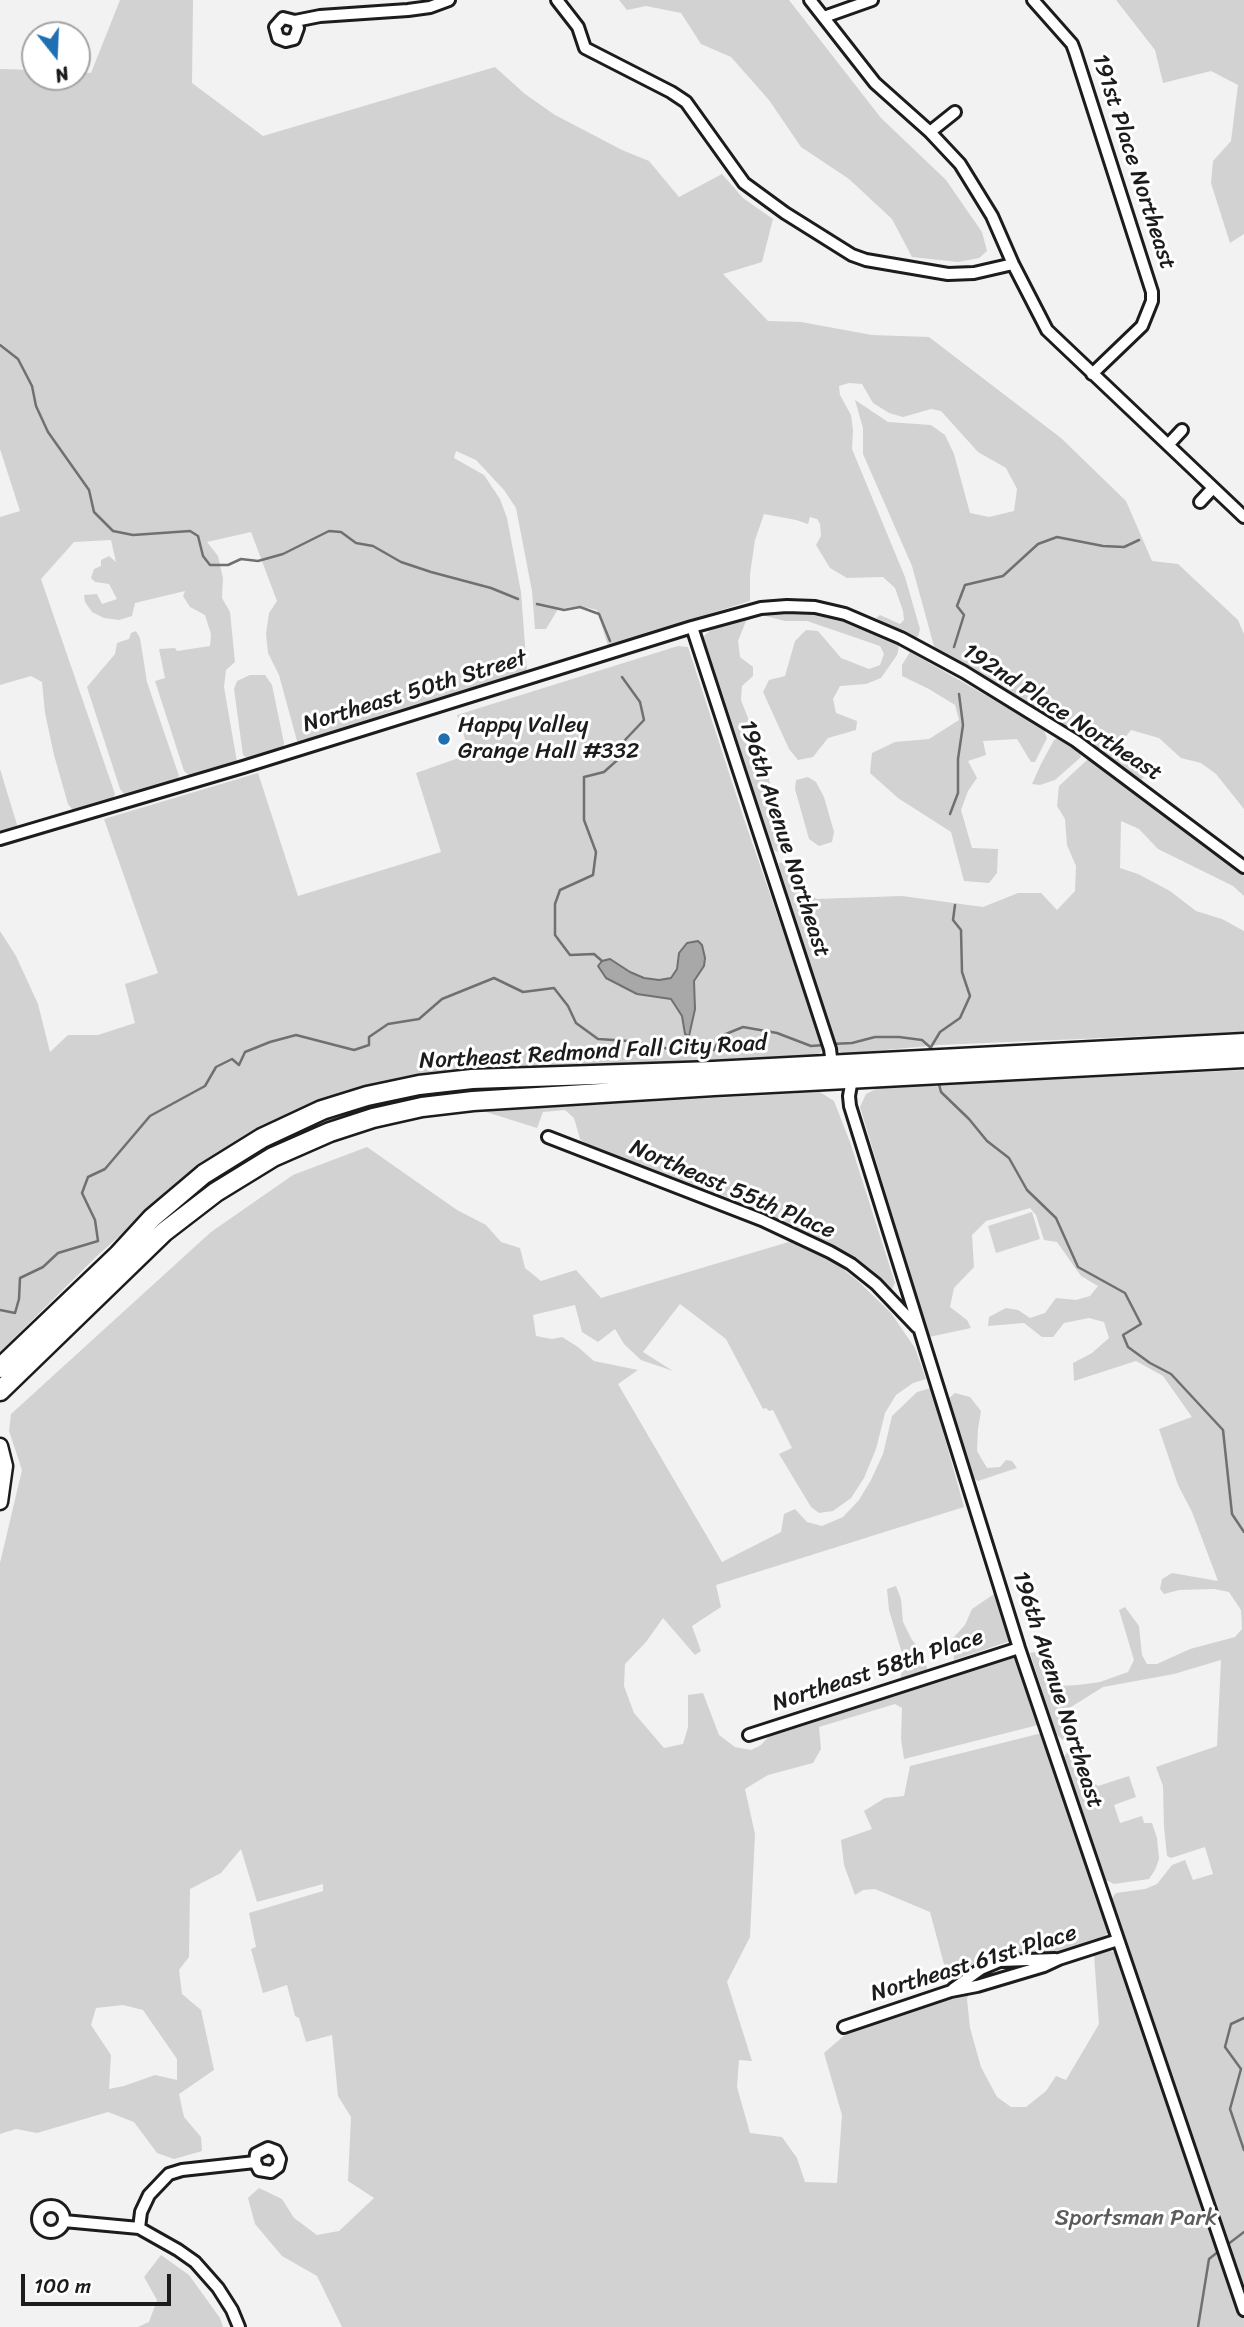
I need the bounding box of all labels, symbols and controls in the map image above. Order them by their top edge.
north arrow [21,21,91,91]
street label: 191st Place Northeast [1085,51,1181,273]
text: N [51,57,73,92]
street label: 192nd Place Northeast [957,638,1167,788]
street label: Northeast 50th Street [300,645,530,739]
place label: Happy Valley Grange Hall #332 [458,712,639,766]
street label: 196th Avenue Northeast [733,717,835,961]
marker: Happy Valley Grange Hall #332 [436,731,452,747]
street label: Northeast Redmond Fall City Road [418,1030,768,1076]
street label: Northeast 55th Place [625,1134,839,1246]
street label: 196th Avenue Northeast [1006,1568,1108,1812]
street label: Northeast 58th Place [769,1624,987,1718]
street label: Northeast 61st Place [868,1920,1080,2008]
park label: Sportsman Park [1055,2205,1217,2233]
scale bar [24,2260,175,2304]
text: 100 m [34,2267,91,2305]

